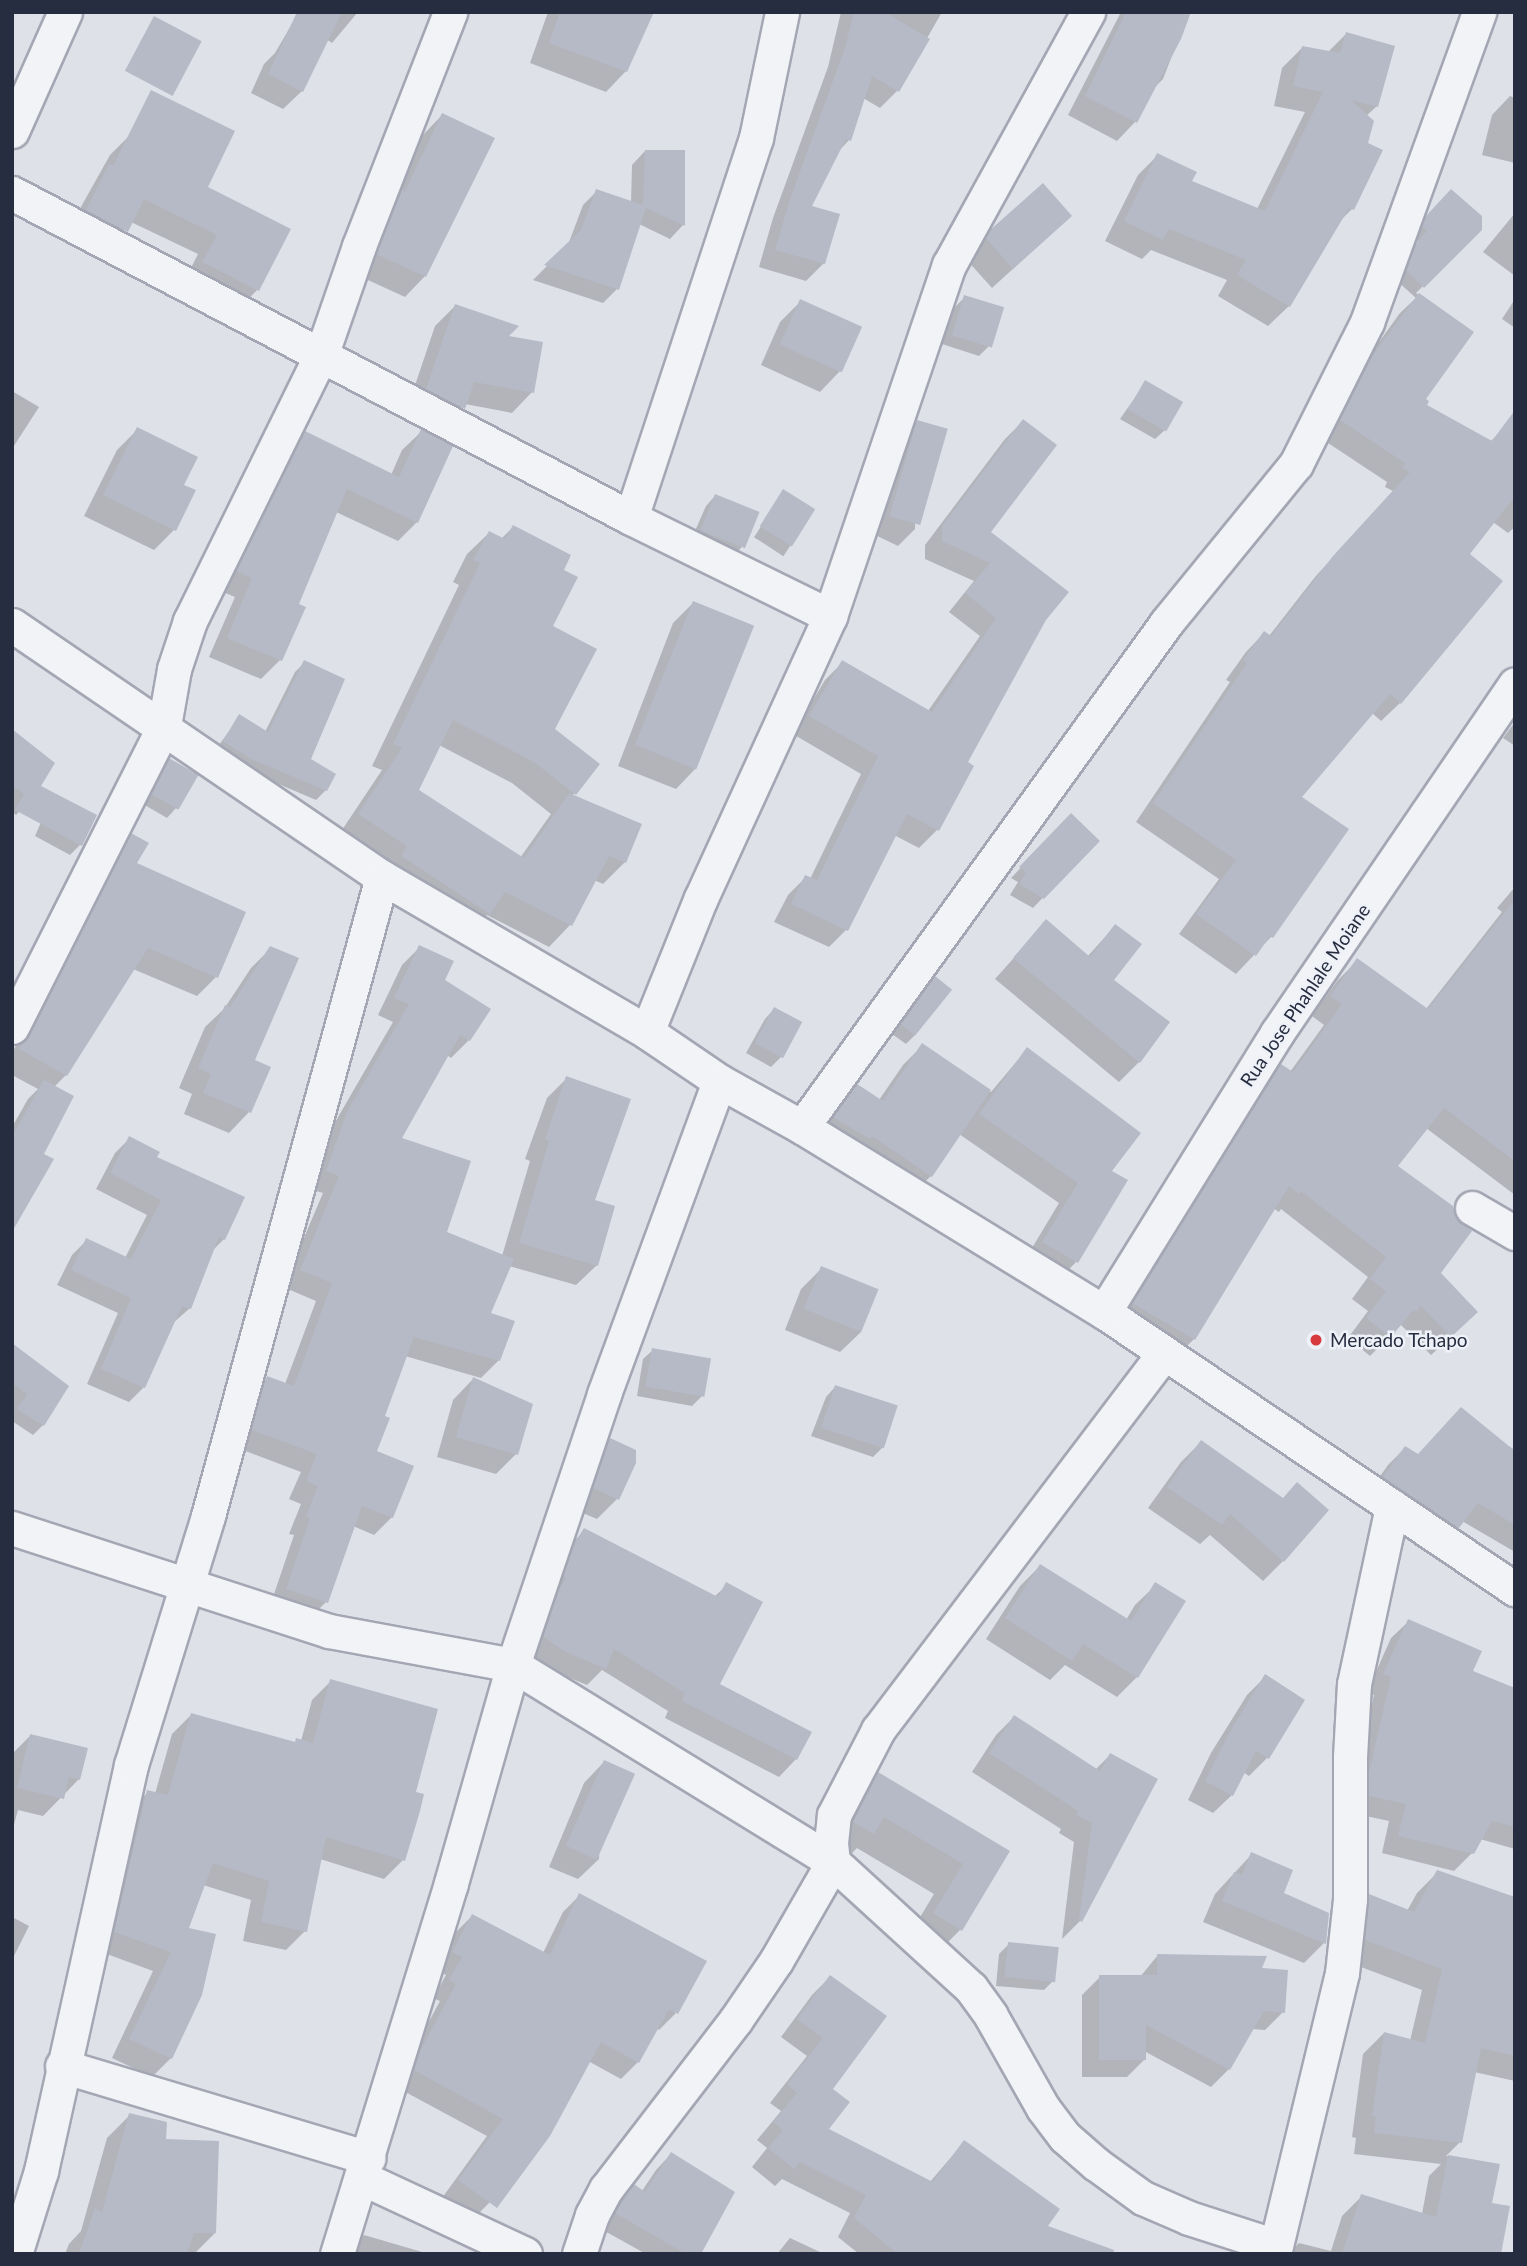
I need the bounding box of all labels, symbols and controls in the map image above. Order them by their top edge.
street label: Rua Jose Phahlale Moiane [1235,899,1375,1091]
place label: Mercado Tchapo [1330,1329,1468,1351]
marker: Mercado Tchapo [1308,1332,1324,1348]

